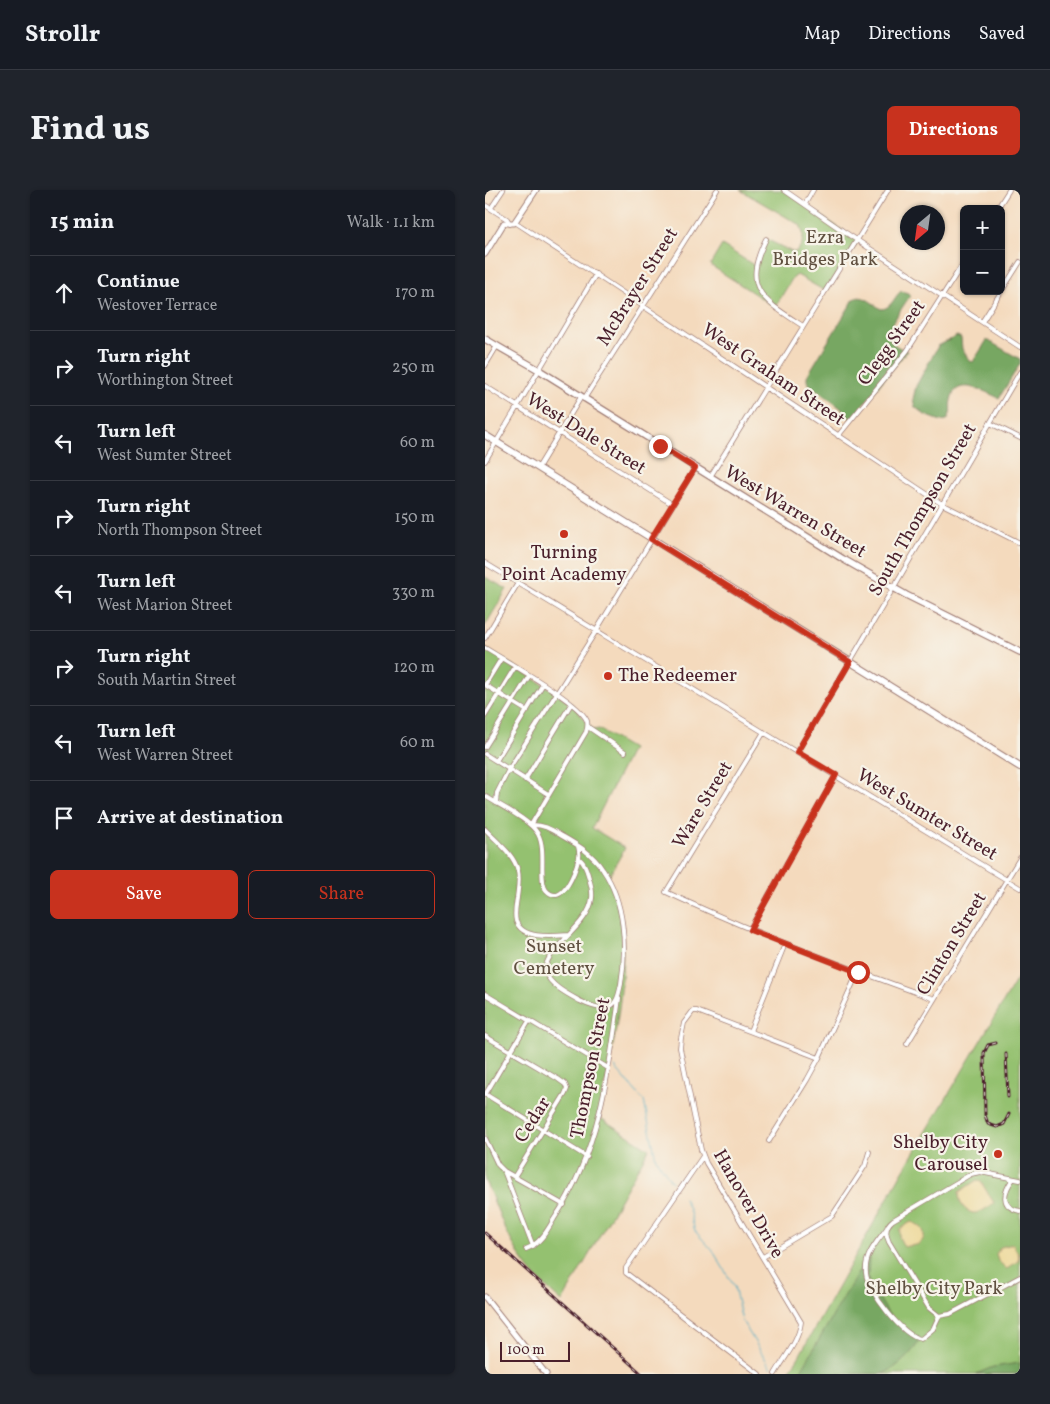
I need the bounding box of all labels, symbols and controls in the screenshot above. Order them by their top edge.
text: Strollr [25,18,100,52]
text: Map [804,22,840,47]
text: Directions [868,22,951,47]
text: Saved [979,22,1025,47]
text: Find us [30,106,150,154]
button: Directions [887,106,1020,155]
north arrow [900,205,945,250]
map controls [960,205,1005,295]
button: + [960,205,1005,250]
text: 15 min [50,208,114,237]
text: Walk · 1.1 km [347,212,435,234]
street label: McBrayer Street [591,223,685,351]
park label: Ezra Bridges Park [772,225,878,273]
button: − [960,250,1005,295]
text: Continue [97,269,180,295]
icon: ahead [50,279,78,307]
text: 170 m [395,282,435,304]
text: Westover Terrace [97,295,217,317]
street label: Clegg Street [852,295,932,391]
street label: West Graham Street [696,317,850,433]
text: Turn right [97,344,190,370]
icon: right [50,354,78,382]
text: 250 m [392,357,435,379]
text: Worthington Street [97,370,233,392]
street label: West Dale Street [521,387,651,481]
text: Turn left [97,419,176,445]
street label: South Thompson Street [863,419,983,601]
icon: left [50,429,78,457]
text: 60 m [400,432,435,454]
route end [649,435,672,458]
text: West Sumter Street [97,445,232,467]
street label: West Warren Street [719,459,871,565]
text: Turn right [97,494,190,520]
icon: right [50,504,78,532]
text: 150 m [394,507,435,529]
text: North Thompson Street [97,520,262,542]
marker: Turning Point Academy [558,528,570,540]
place label: Turning Point Academy [501,540,627,588]
text: Turn left [97,569,176,595]
icon: left [50,579,78,607]
text: 330 m [392,582,435,604]
text: West Marion Street [97,595,233,617]
text: Turn right [97,644,190,670]
icon: right [50,654,78,682]
text: 120 m [393,657,435,679]
place label: The Redeemer [618,663,737,689]
text: South Martin Street [97,670,236,692]
marker: The Redeemer [602,670,614,682]
text: Turn left [97,719,176,745]
icon: left [50,729,78,757]
text: 60 m [400,732,435,754]
text: West Warren Street [97,745,233,767]
street label: Ware Street [667,756,739,854]
street label: West Sumter Street [852,763,1003,868]
icon: arrive [50,804,78,832]
text: Arrive at destination [97,805,283,831]
button: Save [50,870,238,919]
button: Share [248,870,435,919]
street label: Clinton Street [911,887,993,1001]
park label: Sunset Cemetery [514,934,594,982]
route start [847,961,870,984]
street label: Thompson Street [565,995,617,1141]
street label: Cedar [509,1092,557,1148]
place label: Shelby City Carousel [893,1130,988,1178]
street label: Hanover Drive [706,1145,790,1263]
marker: Shelby City Carousel [992,1148,1004,1160]
park label: Shelby City Park [865,1276,1003,1302]
scale bar [500,1339,570,1362]
text: 100 m [507,1341,545,1360]

